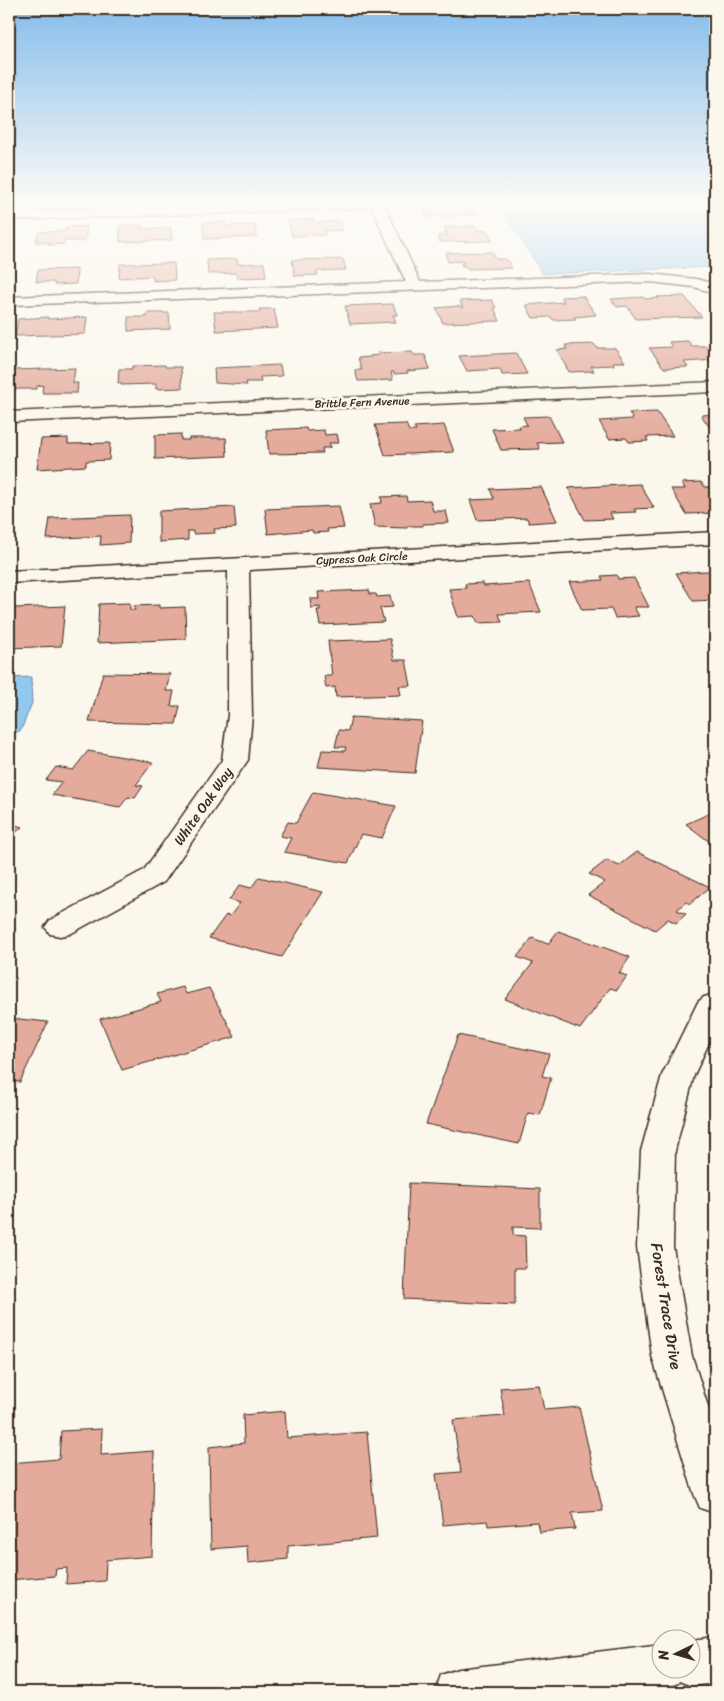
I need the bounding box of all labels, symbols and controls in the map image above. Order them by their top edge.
street label: Brittle Fern Avenue [314,391,410,414]
street label: Cypress Oak Circle [316,547,409,570]
street label: White Oak Way [167,761,240,851]
street label: Forest Trace Drive [642,1241,691,1372]
north arrow [652,1628,702,1678]
text: N [651,1649,677,1662]

